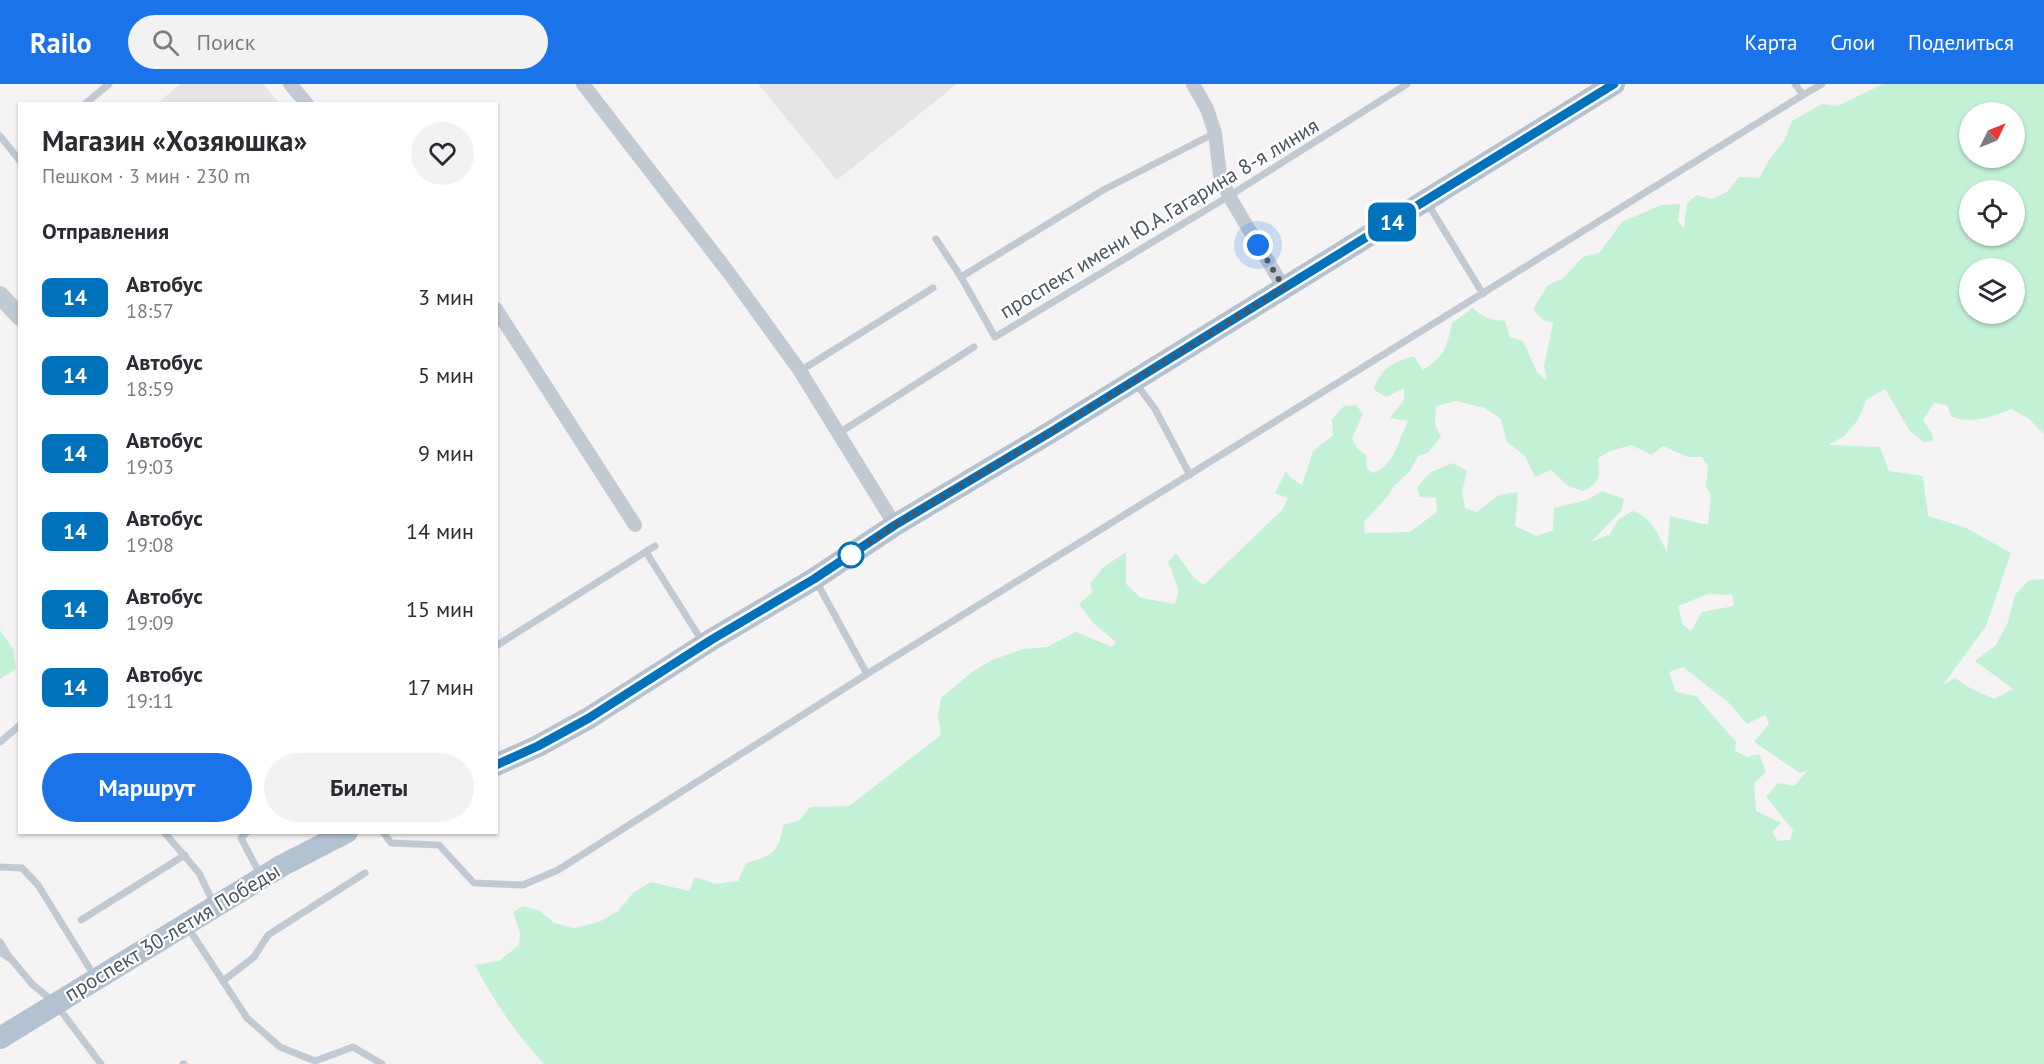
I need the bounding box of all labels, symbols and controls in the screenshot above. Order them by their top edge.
search box [128,15,548,69]
text: Railo [30,24,92,61]
icon: search [149,26,182,59]
text: Поиск [197,28,255,56]
text: Карта [1744,29,1797,56]
text: Слои [1830,29,1875,56]
text: Поделиться [1908,29,2014,56]
north arrow [1959,102,2025,168]
map controls [1959,102,2025,324]
street label: проспект имени Ю.А.Гагарина 8-я линия [994,112,1324,324]
text: Магазин «Хозяюшка» [42,122,307,159]
button: heart [411,122,474,185]
text: Пешком · 3 мин · 230 m [42,163,250,189]
button: locate [1959,180,2025,246]
line badge: 14 [1365,202,1419,242]
text: 14 [1380,209,1404,236]
text: Отправления [42,217,169,245]
your location [1243,230,1273,260]
button: layers [1959,258,2025,324]
text: Автобус [126,270,203,298]
text: 3 мин [418,283,474,311]
text: 14 [63,284,87,311]
text: 18:57 [126,298,174,324]
text: Автобус [126,348,203,376]
text: 5 мин [418,361,474,389]
text: 14 [63,362,87,389]
text: 18:59 [126,376,174,402]
text: Автобус [126,426,203,454]
text: 9 мин [418,439,474,467]
text: 14 [63,440,87,467]
text: 19:03 [126,454,174,480]
text: Автобус [126,504,203,532]
text: 14 мин [406,517,474,545]
text: 14 [63,518,87,545]
text: 19:08 [126,532,174,558]
unlabelled marker [838,542,864,568]
text: Автобус [126,582,203,610]
text: 15 мин [406,595,474,623]
text: 14 [63,596,87,623]
text: 19:09 [126,610,174,636]
text: Автобус [126,660,203,688]
text: 17 мин [407,673,474,701]
text: 14 [63,674,87,701]
text: 19:11 [126,688,174,714]
button: Маршрут [42,753,252,822]
button: Билеты [264,753,474,822]
street label: проспект 30-летия Победы [59,857,285,1007]

